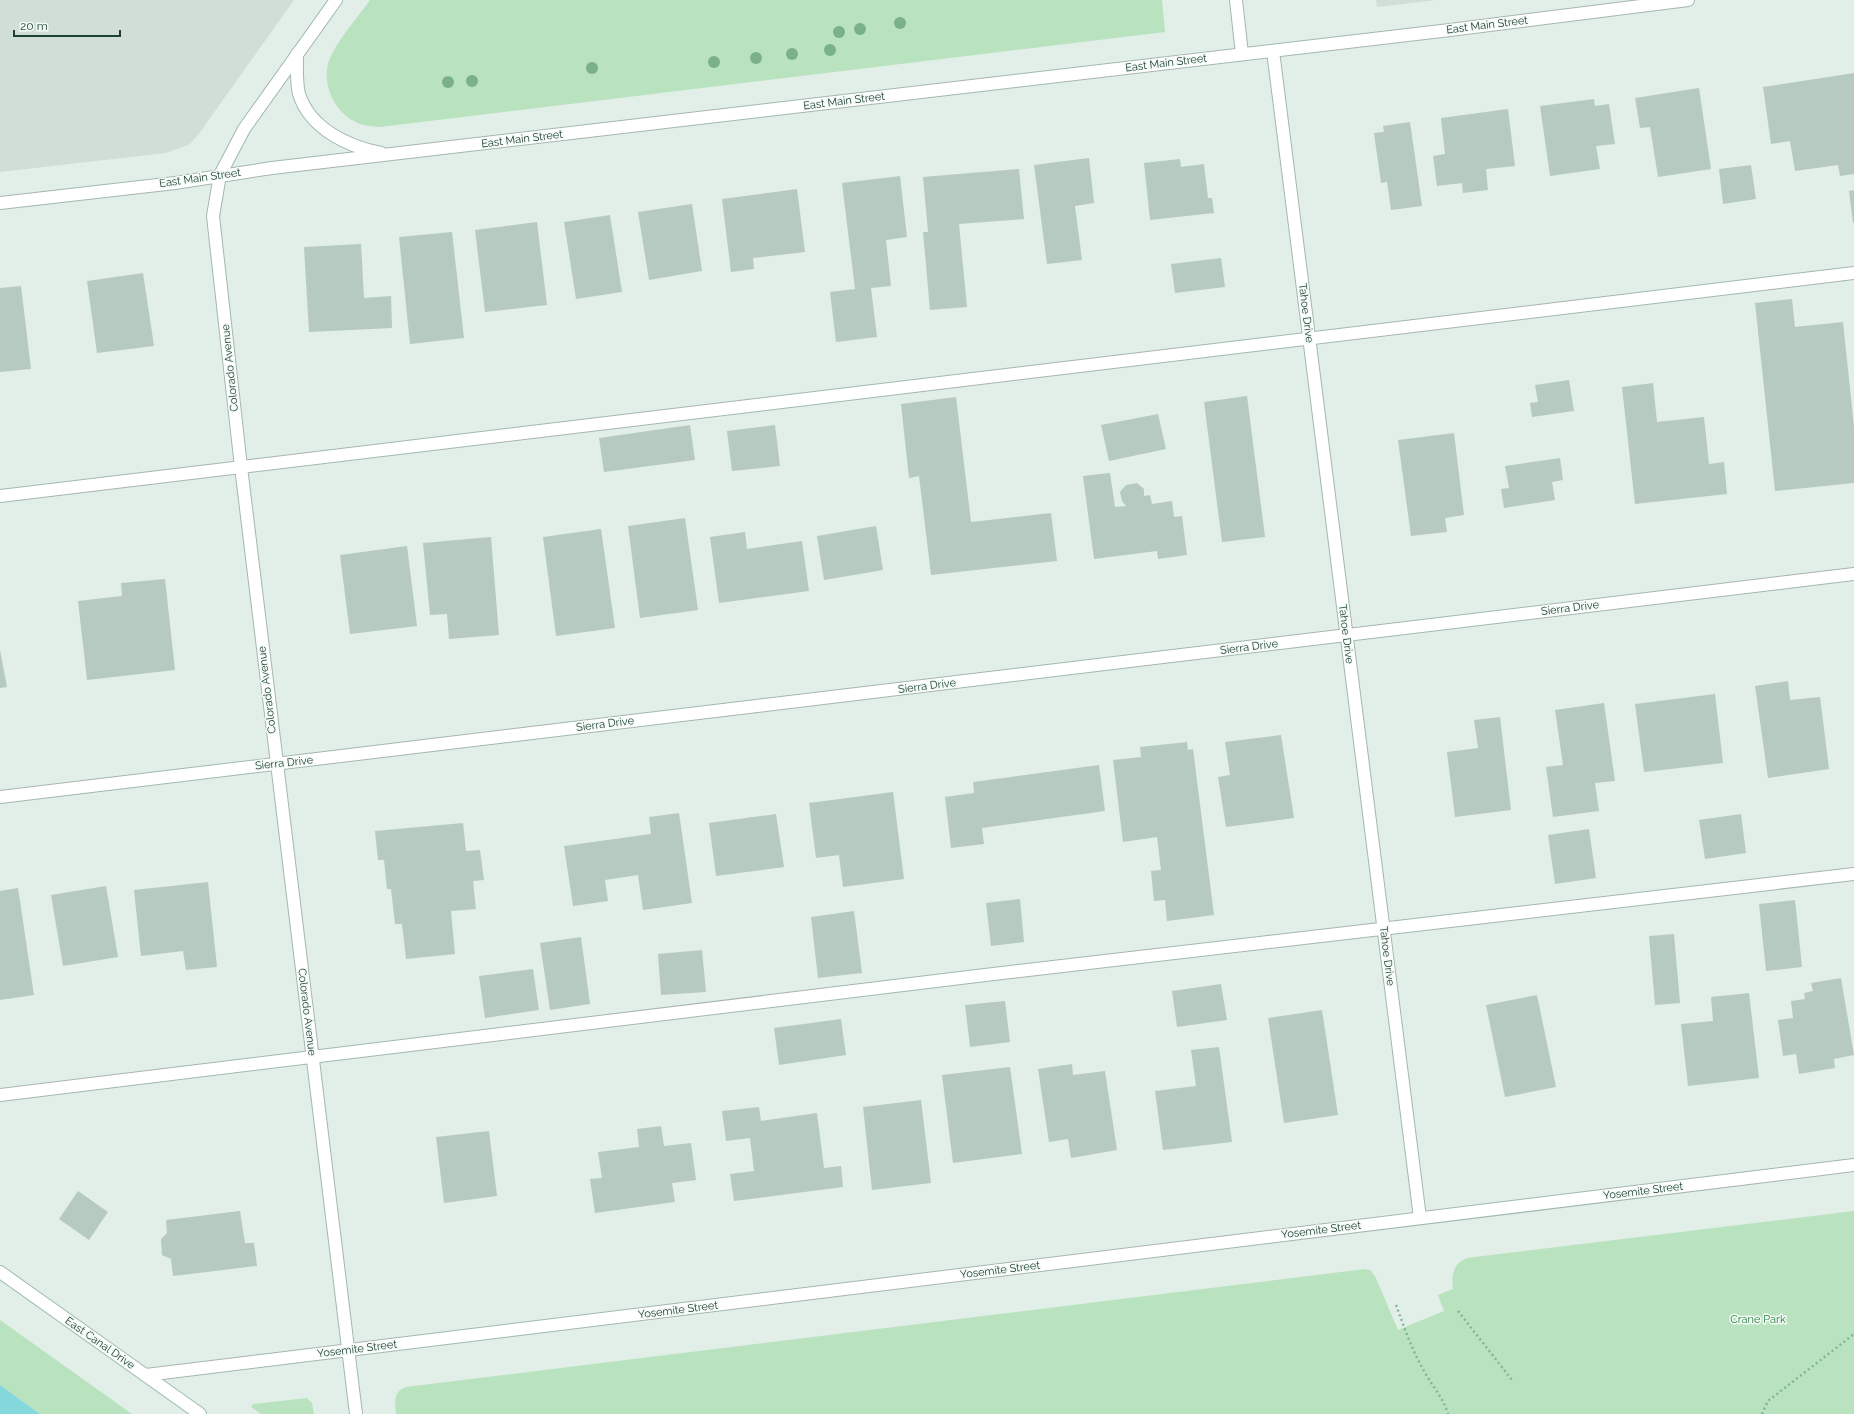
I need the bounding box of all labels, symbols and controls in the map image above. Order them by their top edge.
scale bar [14,12,120,38]
street label: East Main Street [1445,14,1529,36]
text: 20 m [20,19,48,33]
street label: East Main Street [1124,52,1208,74]
street label: East Main Street [802,90,886,112]
street label: East Main Street [480,128,564,150]
street label: East Main Street [158,166,242,190]
street label: Tahoe Drive [1296,282,1316,344]
street label: Colorado Avenue [219,323,241,412]
street label: Sierra Drive [1540,598,1600,618]
street label: Tahoe Drive [1336,603,1356,665]
street label: Sierra Drive [1219,637,1279,657]
street label: Colorado Avenue [255,645,279,734]
street label: Sierra Drive [897,676,957,696]
street label: Sierra Drive [575,714,635,734]
street label: Sierra Drive [254,753,314,773]
street label: Tahoe Drive [1377,925,1397,987]
street label: Colorado Avenue [295,968,319,1057]
street label: Yosemite Street [1602,1180,1684,1202]
street label: Yosemite Street [1280,1219,1362,1241]
street label: Yosemite Street [959,1259,1041,1281]
street label: Yosemite Street [637,1299,719,1321]
park label: Crane Park [1730,1313,1786,1326]
street label: East Canal Drive [63,1314,138,1372]
street label: Yosemite Street [316,1338,398,1360]

